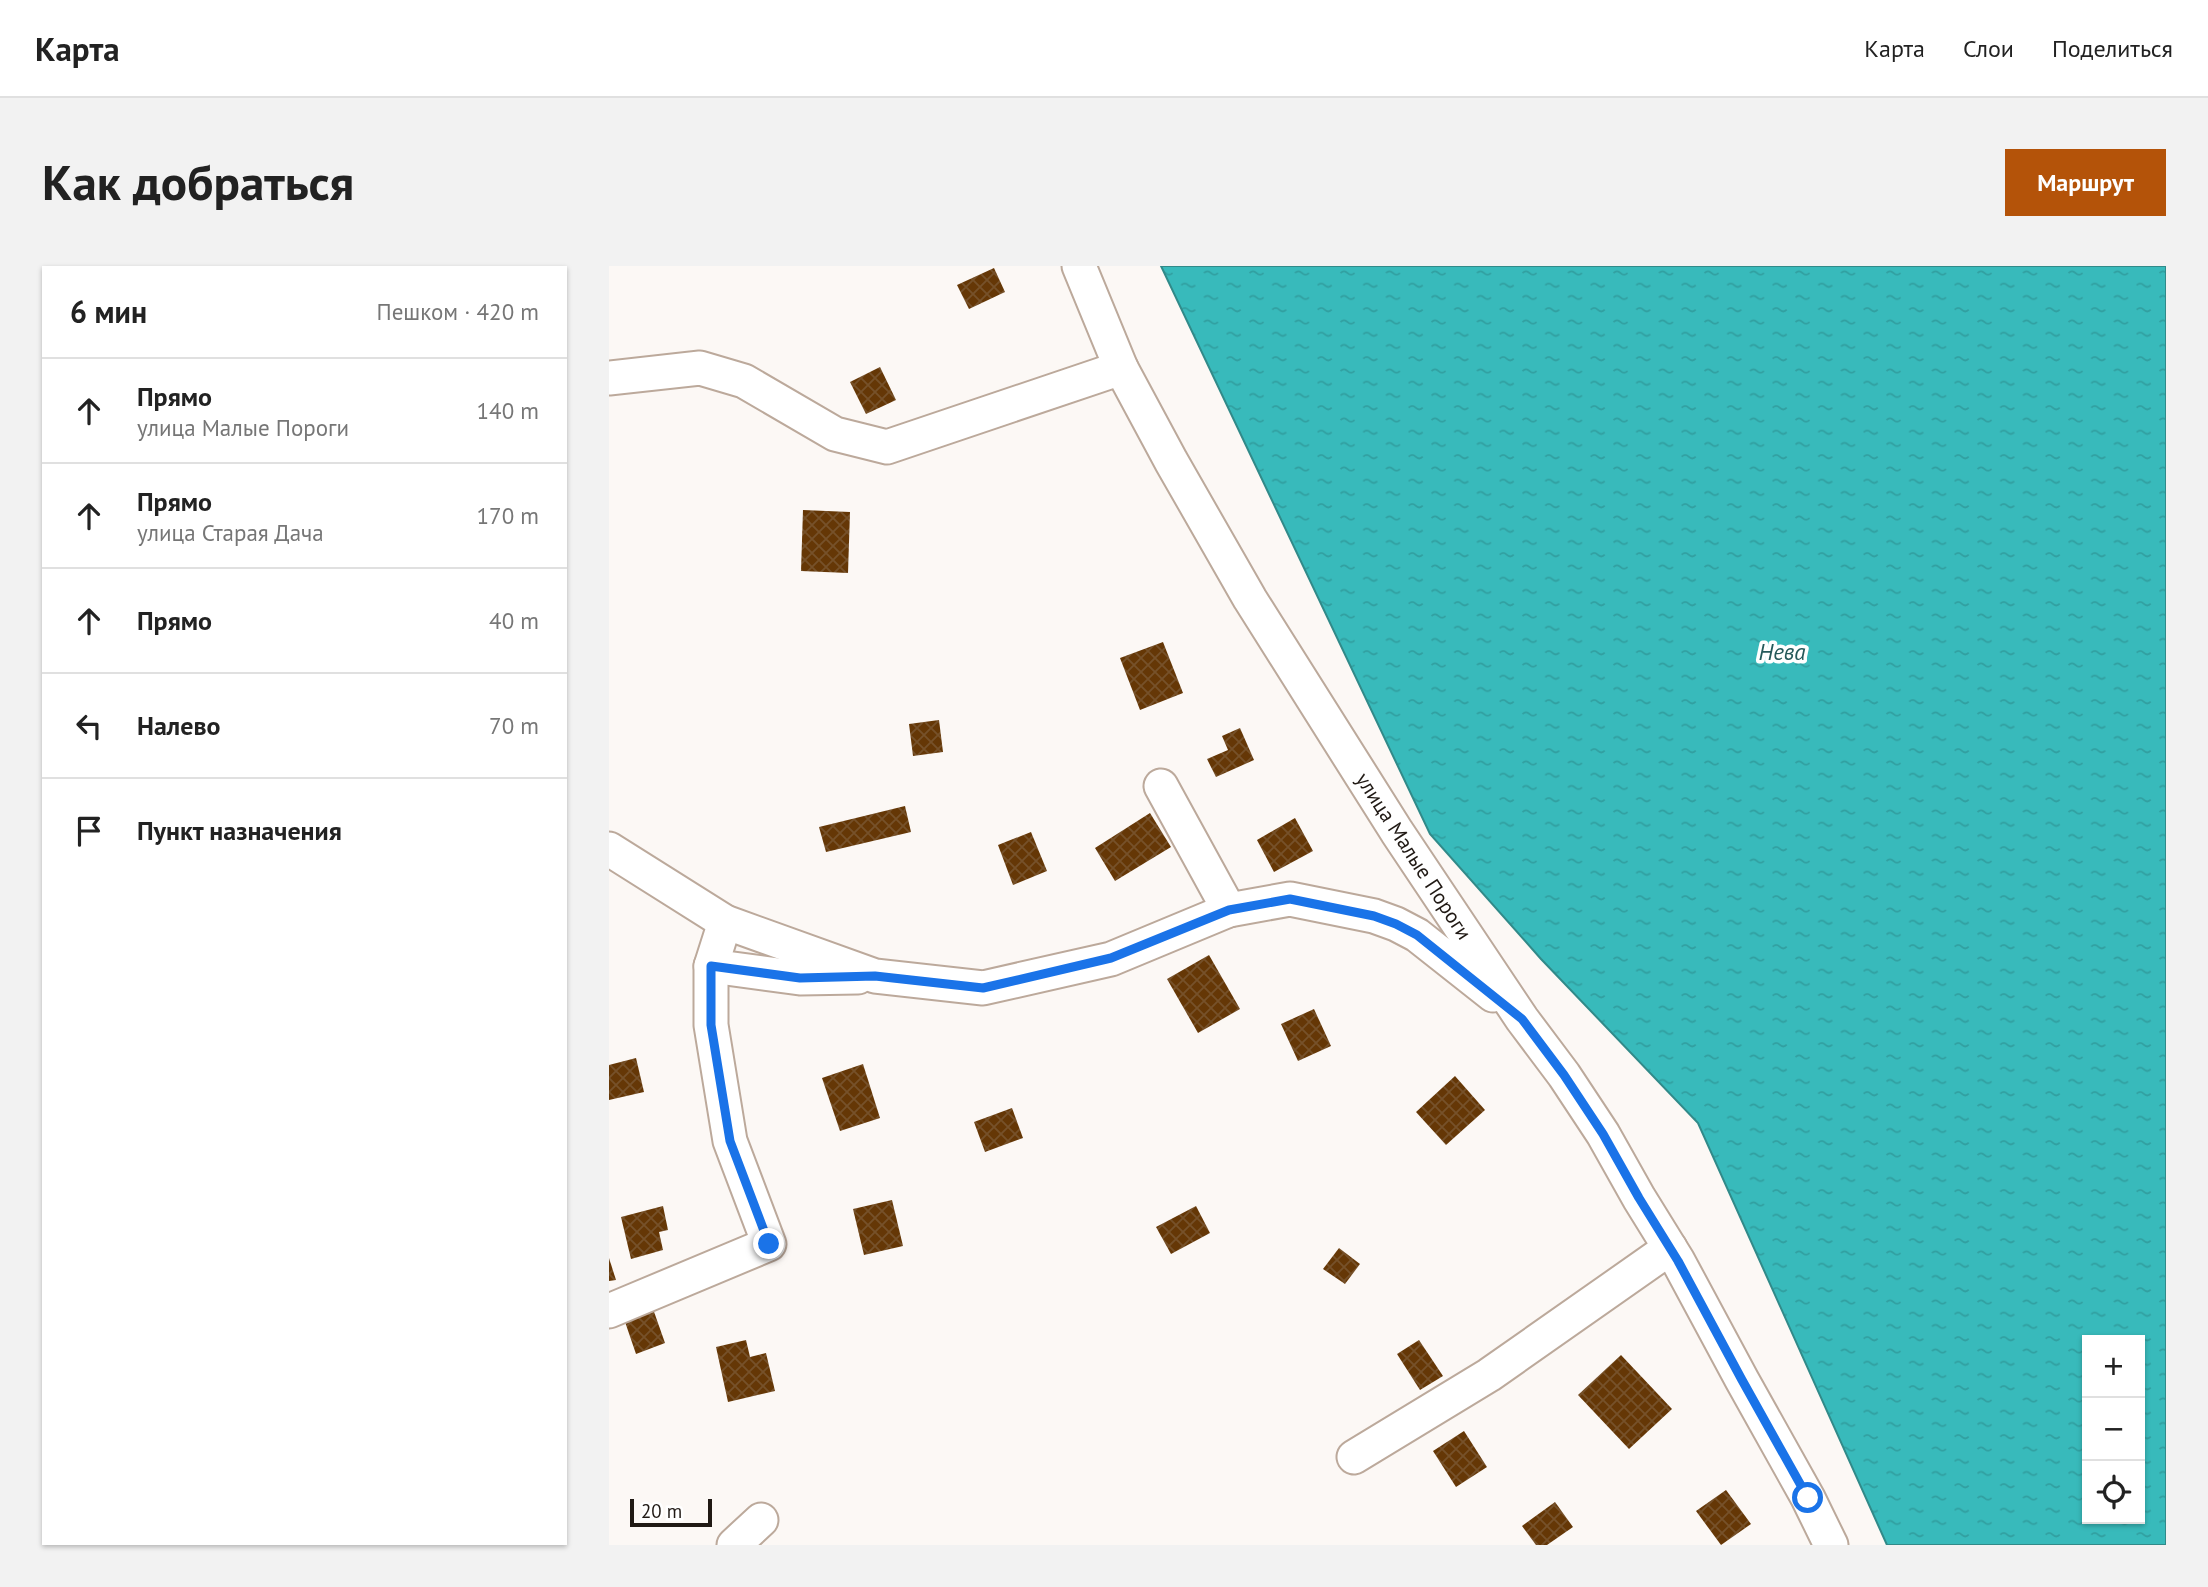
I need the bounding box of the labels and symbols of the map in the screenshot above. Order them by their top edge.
water label: Нева [1758,637,1806,666]
street label: улица Малые Пороги [1350,767,1478,945]
route end [753,1228,784,1259]
route start [1792,1482,1823,1513]
scale bar [630,1496,712,1528]

